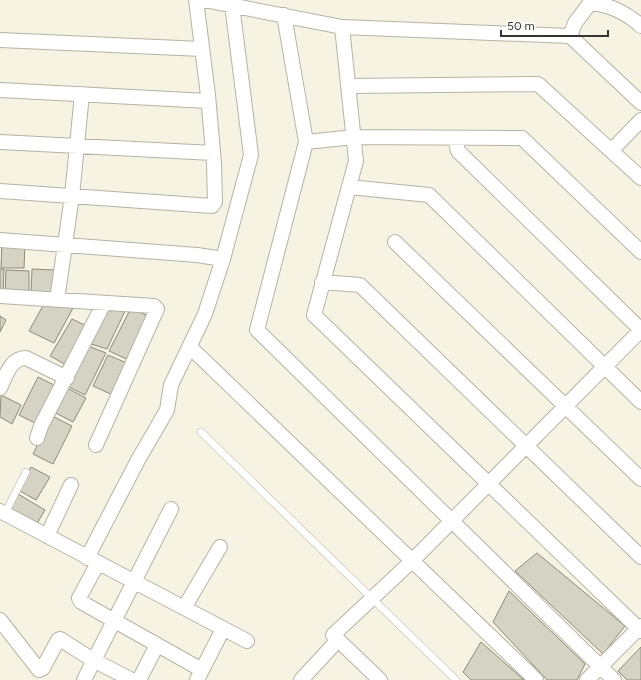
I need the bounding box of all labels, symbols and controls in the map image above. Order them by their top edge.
scale bar [501,12,608,38]
text: 50 m [507,19,535,33]

